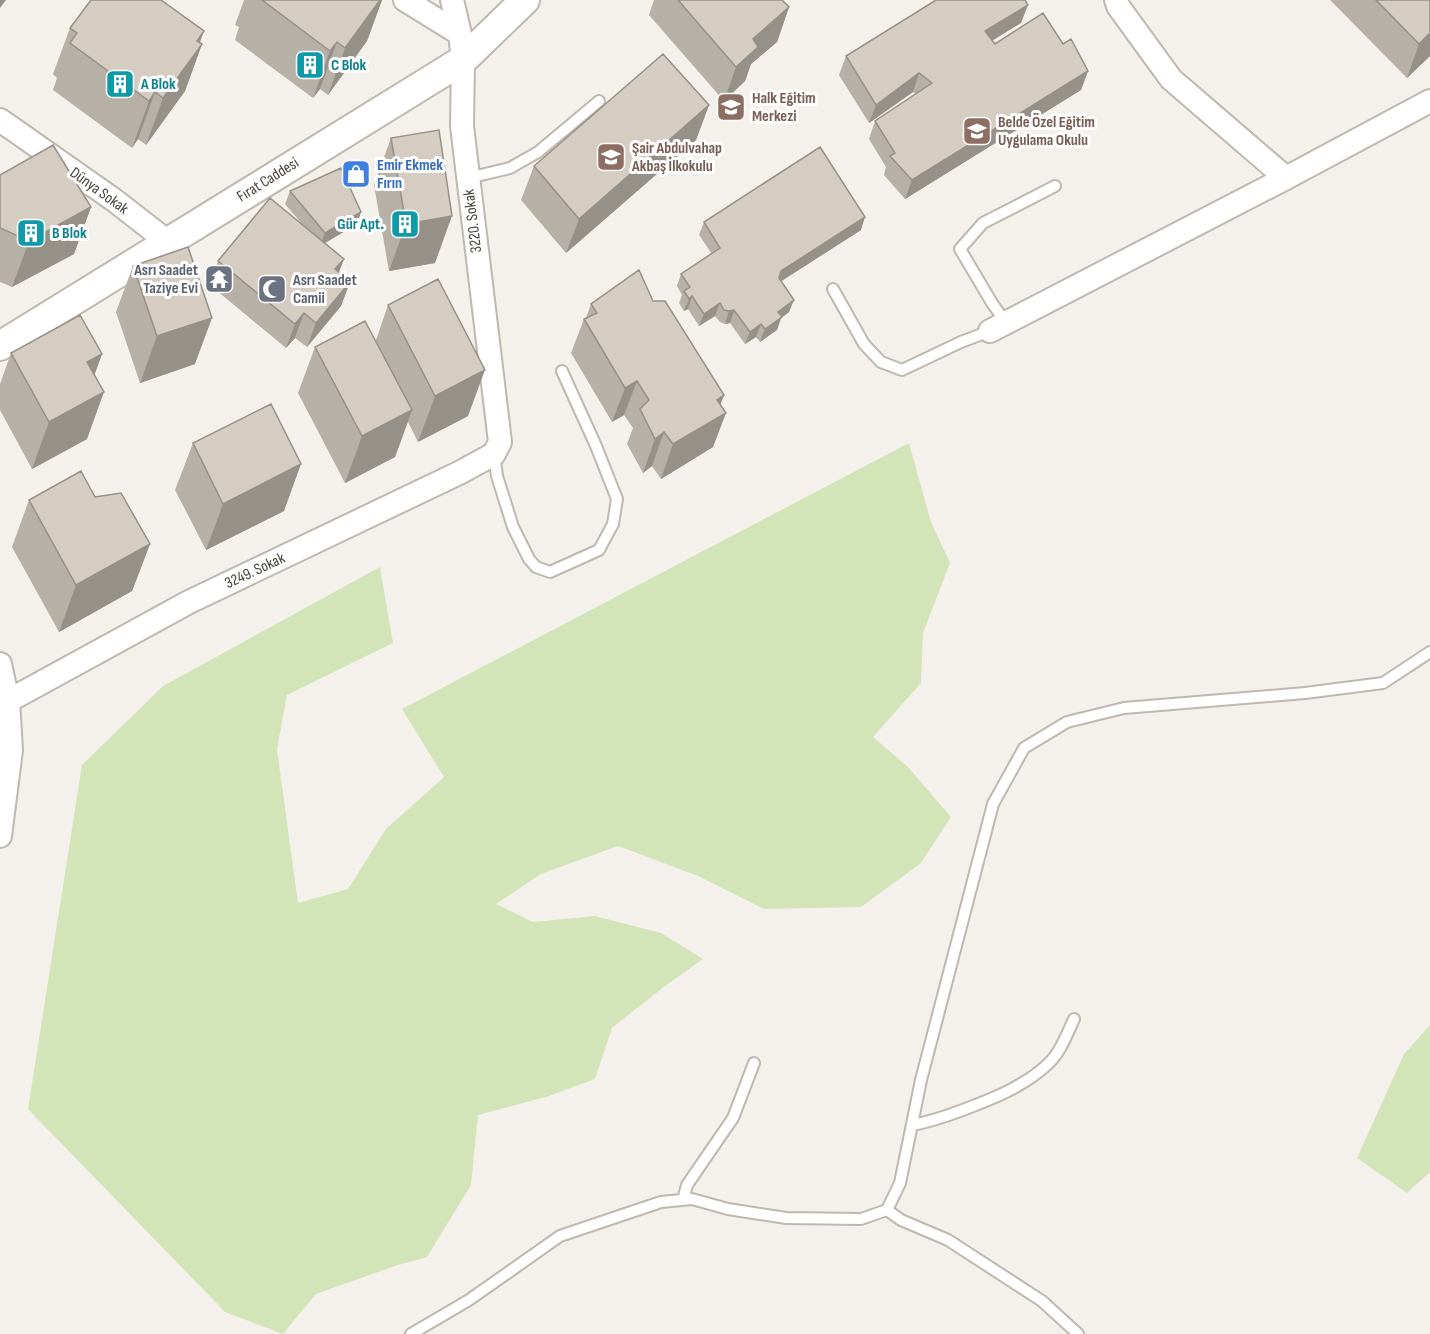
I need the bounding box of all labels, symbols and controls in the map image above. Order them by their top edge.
building icon: C Blok [294,49,326,81]
place label: C Blok [331,56,367,75]
building icon: A Blok [104,68,136,100]
place label: A Blok [140,75,176,94]
place label: Halk Eğitim Merkezi [752,89,816,126]
school or university icon: Halk Eğitim Merkezi [715,91,747,123]
place label: Belde Özel Eğitim Uygulama Okulu [998,113,1095,150]
school or university icon: Belde Özel Eğitim Uygulama Okulu [961,115,993,147]
place label: Şair Abdulvahap Akbaş İlkokulu [631,139,722,176]
school or university icon: Şair Abdulvahap Akbaş İlkokulu [595,141,627,173]
street label: Fırat Caddesi [234,154,302,206]
place label: Emir Ekmek Fırın [377,156,443,193]
shop icon: Emir Ekmek Fırın [340,158,372,190]
street label: Dünya Sokak [66,163,132,219]
street label: 3220. Sokak [460,188,486,254]
building icon: Gür Apt. [389,208,421,240]
place label: Gür Apt. [337,215,384,234]
building icon: B Blok [15,217,47,249]
place label: B Blok [52,224,87,243]
place label: Asrı Saadet Taziye Evi [133,261,198,298]
temple icon: Asrı Saadet Taziye Evi [203,263,235,295]
place label: Asrı Saadet Camii [292,271,357,308]
mosque icon: Asrı Saadet Camii [256,273,288,305]
street label: 3249. Sokak [222,549,288,593]

